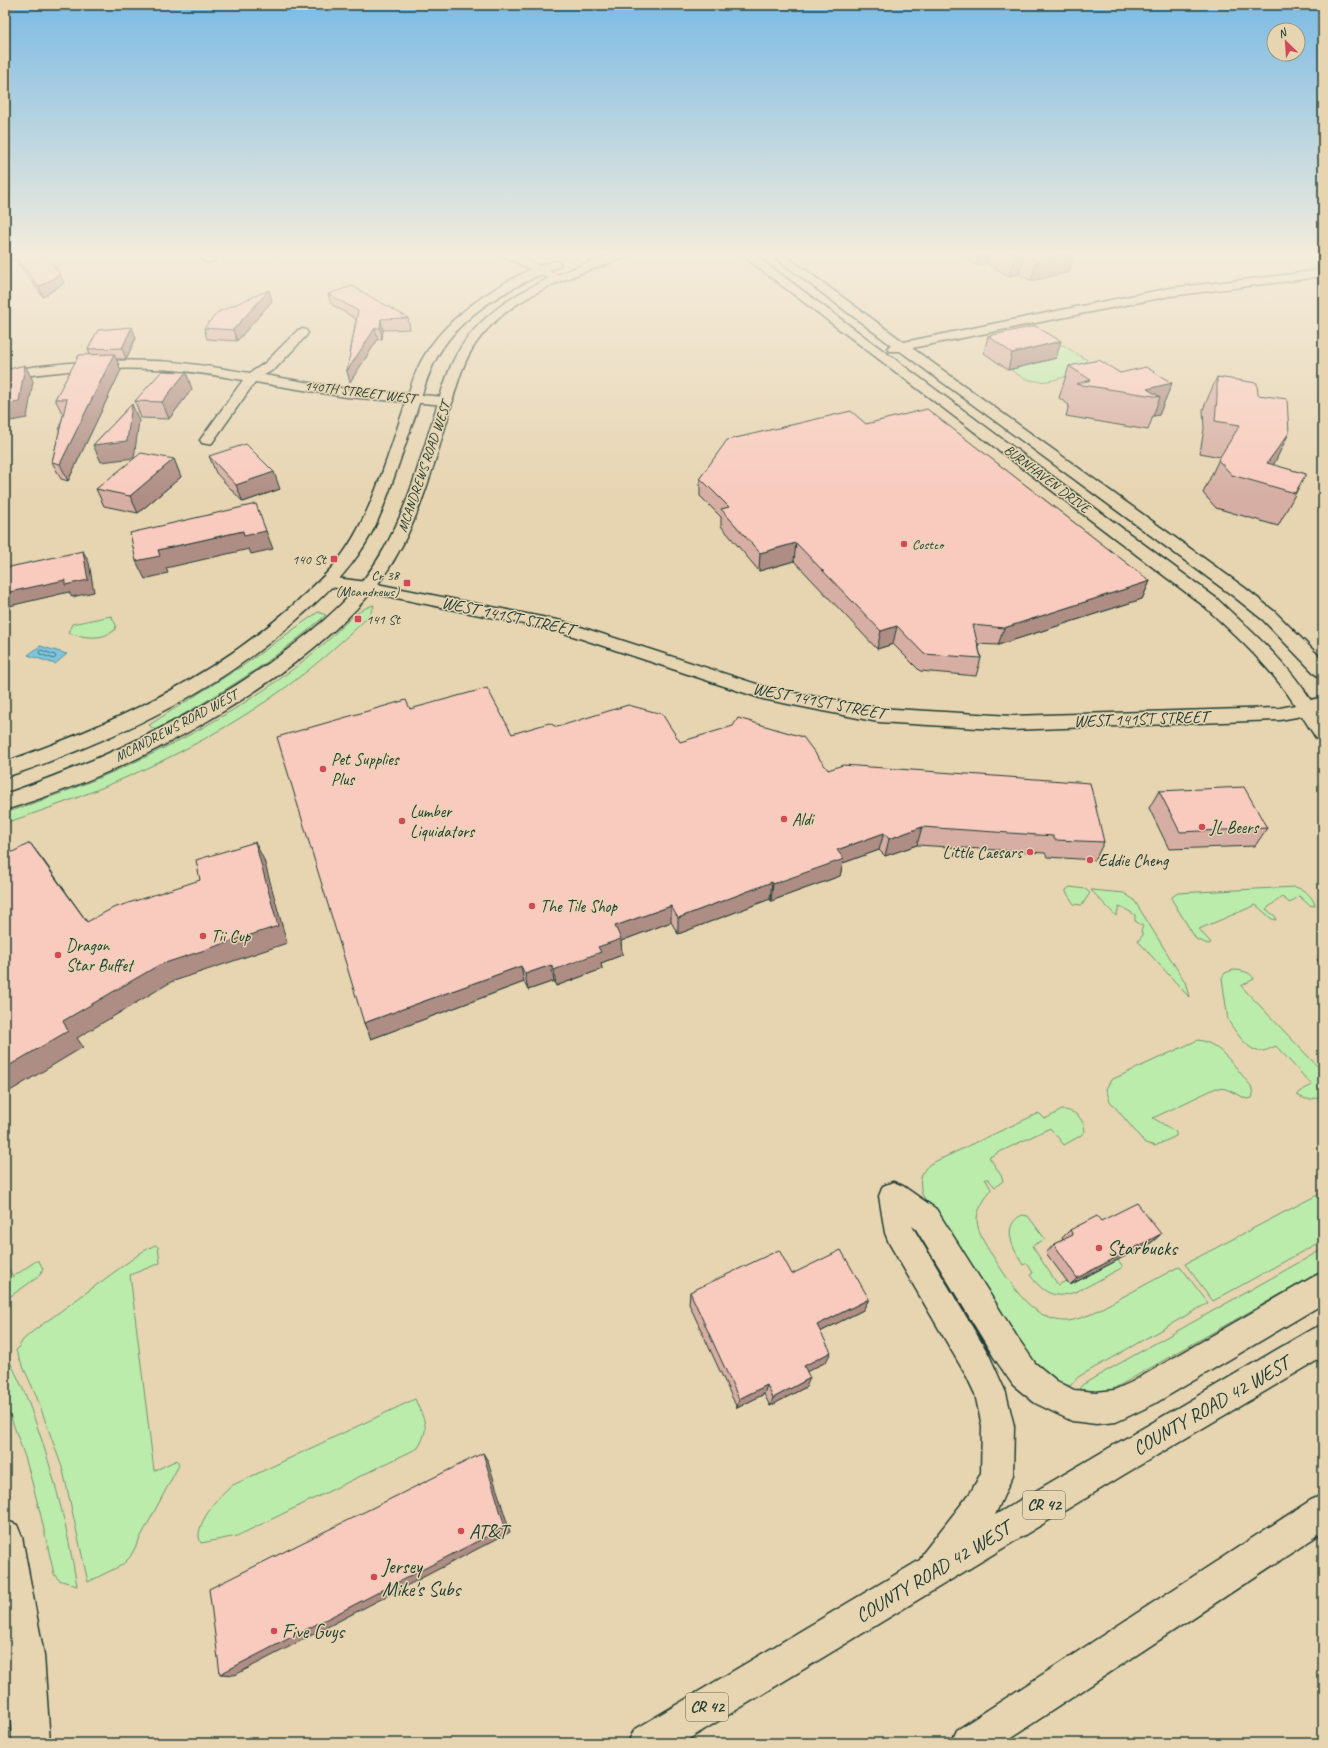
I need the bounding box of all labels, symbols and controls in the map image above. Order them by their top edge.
north arrow [1266,22,1306,62]
text: N [1276,24,1290,41]
street label: 140TH STREET WEST [304,377,420,408]
street label: MCANDREWS ROAD WEST [394,396,455,534]
street label: BURNHAVEN DRIVE [1001,441,1095,518]
place label: Costco [912,536,945,553]
marker: Costco [899,539,909,549]
place label: 140 St [292,551,327,568]
marker: 140 St [329,554,339,564]
place label: Cr 38 (Mcandrews) [335,567,401,600]
marker: Cr 38 (Mcandrews) [402,578,412,588]
street label: WEST 141ST STREET [440,592,580,641]
place label: 141 St [366,611,401,628]
marker: 141 St [353,614,363,624]
street label: WEST 141ST STREET [751,678,891,725]
street label: MCANDREWS ROAD WEST [112,685,243,766]
street label: WEST 141ST STREET [1073,706,1213,732]
place label: Pet Supplies Plus [331,749,400,790]
marker: Pet Supplies Plus [318,764,328,774]
place label: Lumber Liquidators [410,801,475,842]
place label: Aldi [792,809,815,830]
marker: Aldi [779,814,789,824]
marker: Lumber Liquidators [397,816,407,826]
place label: JL Beers [1209,817,1259,838]
marker: JL Beers [1197,822,1207,832]
place label: Little Caesars [943,842,1024,863]
marker: Little Caesars [1025,847,1035,857]
place label: Eddie Cheng [1098,850,1170,871]
marker: Eddie Cheng [1085,855,1095,865]
place label: The Tile Shop [540,896,619,917]
marker: The Tile Shop [527,901,537,911]
place label: Tii Cup [211,926,252,947]
marker: Tii Cup [198,931,208,941]
place label: Dragon Star Buffet [66,935,135,976]
marker: Dragon Star Buffet [53,950,63,960]
place label: Starbucks [1107,1236,1179,1261]
marker: Starbucks [1094,1243,1104,1253]
street label: COUNTY ROAD 42 WEST [1128,1349,1298,1461]
road number: CR 42 [1023,1491,1065,1519]
street label: COUNTY ROAD 42 WEST [851,1513,1019,1628]
place label: AT&T [469,1519,511,1544]
marker: AT&T [456,1526,466,1536]
place label: Jersey Mike's Subs [381,1554,463,1602]
marker: Jersey Mike's Subs [369,1572,379,1582]
place label: Five Guys [282,1619,346,1644]
marker: Five Guys [269,1626,279,1636]
road number: CR 42 [686,1693,728,1721]

